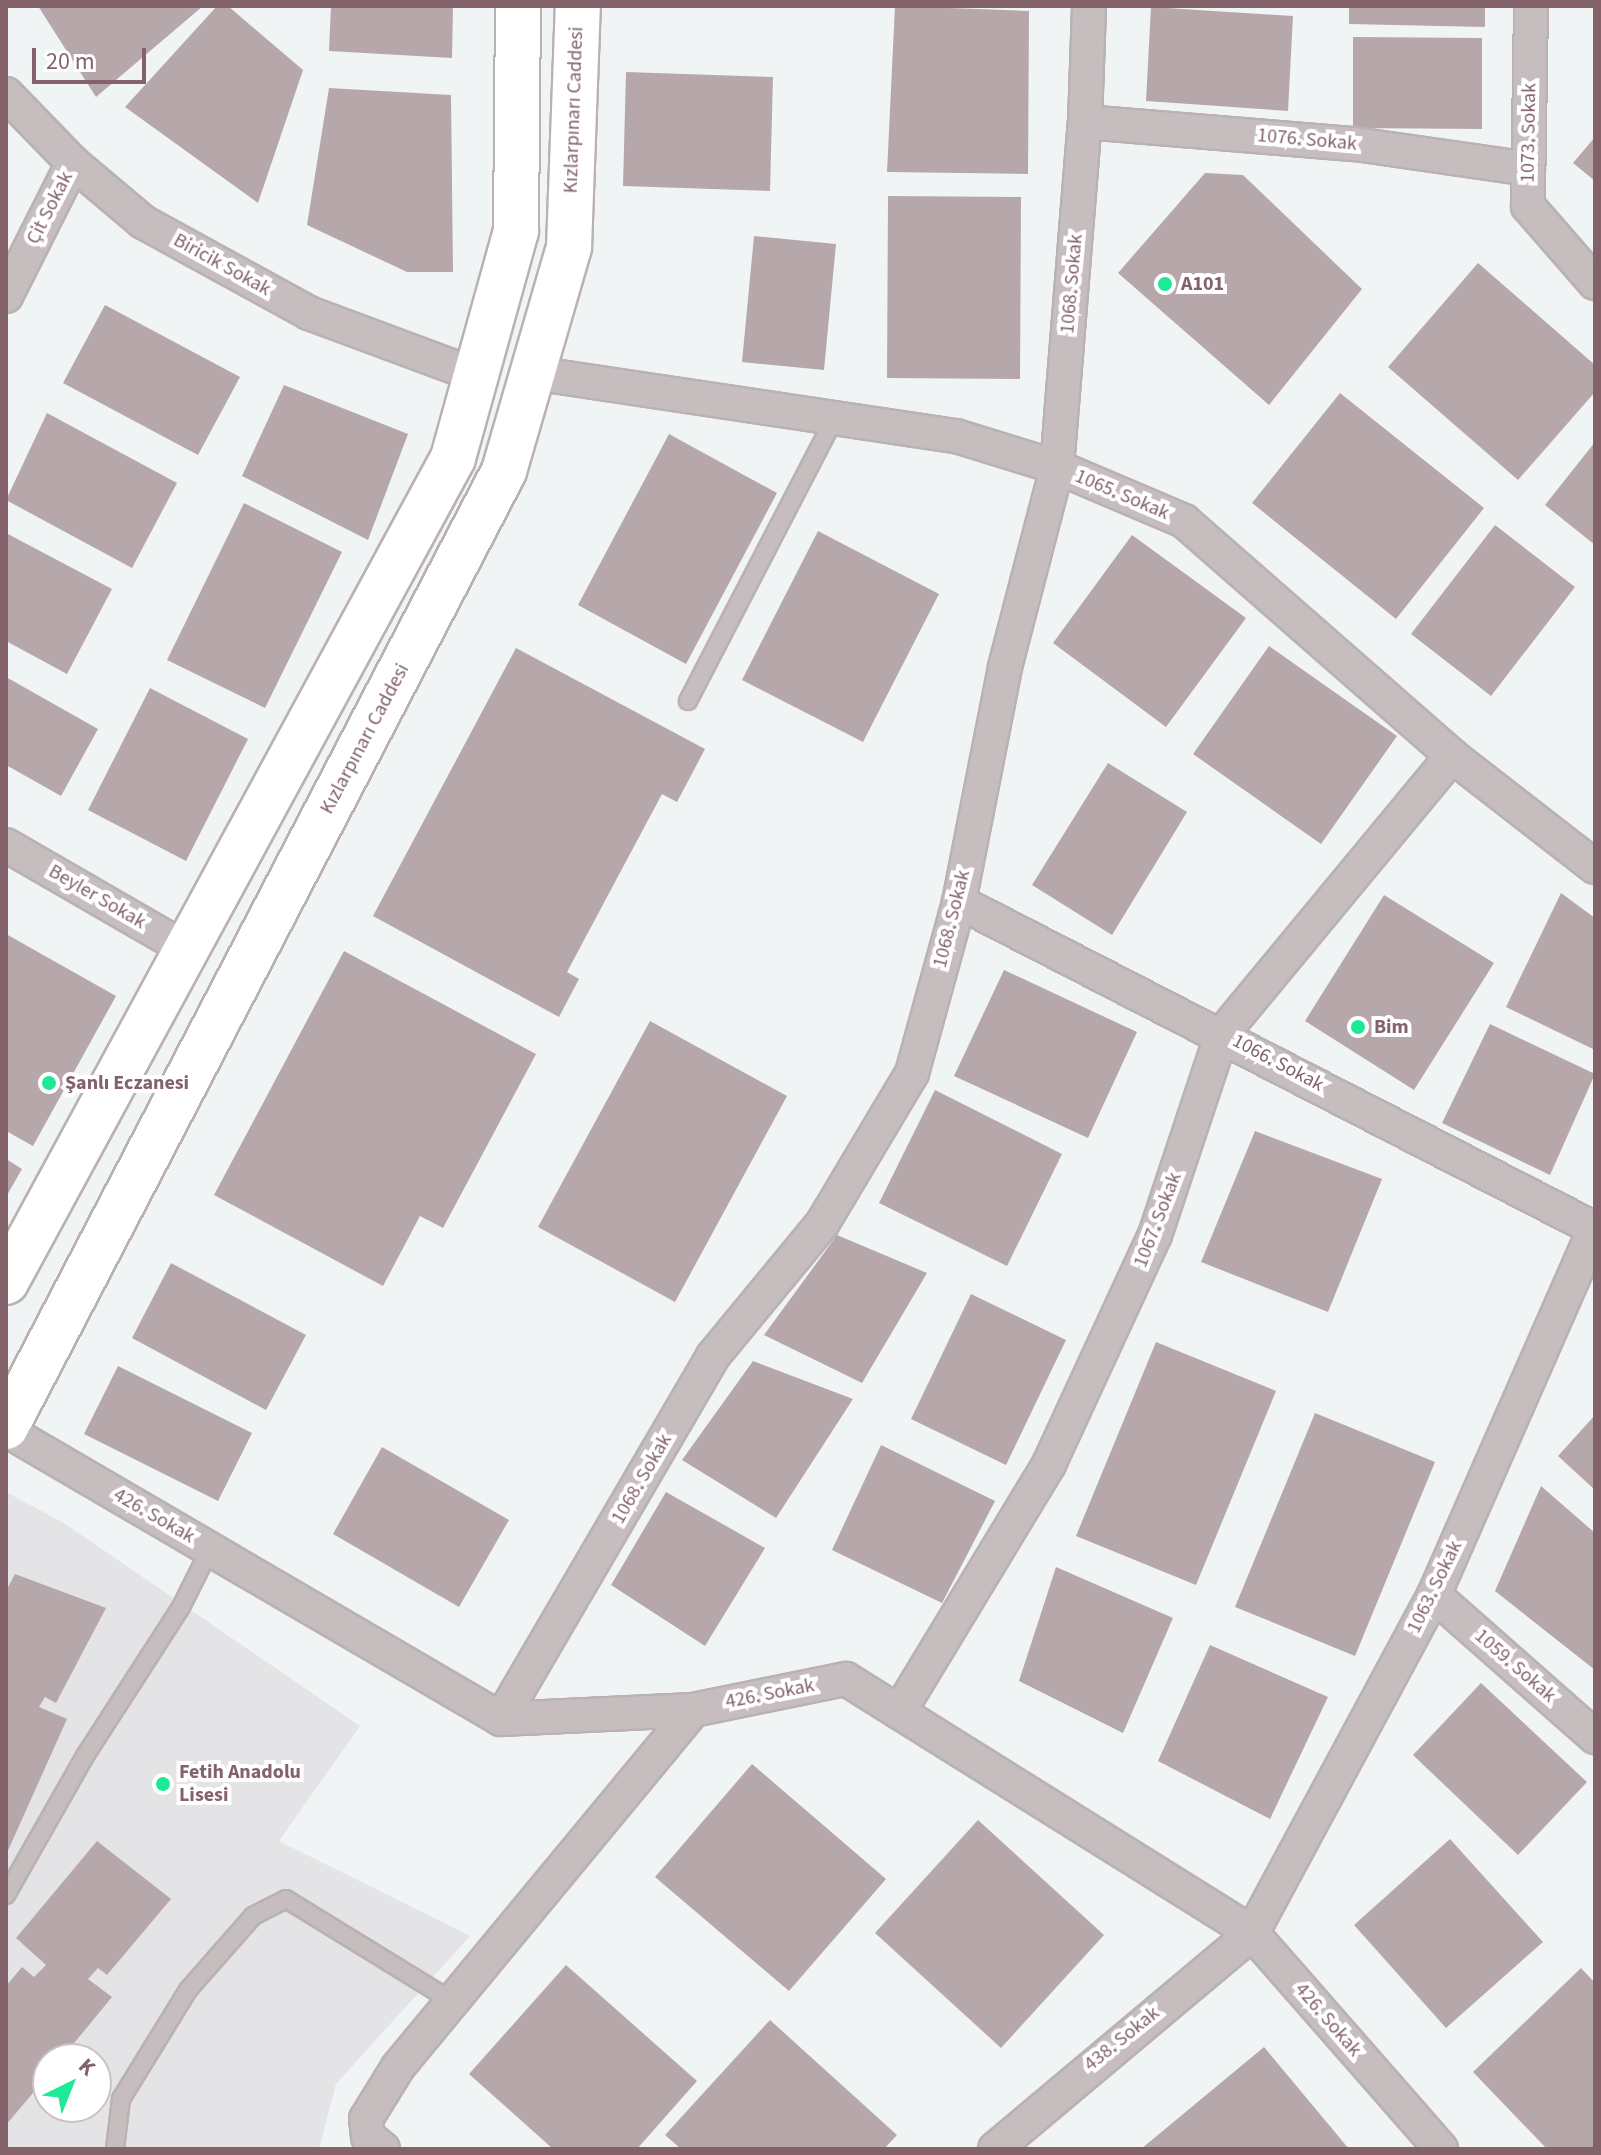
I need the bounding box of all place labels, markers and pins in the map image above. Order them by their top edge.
place label: A101 [1181,272,1224,296]
marker: A101 [1156,275,1174,293]
place label: Bim [1374,1015,1409,1039]
marker: Bim [1349,1018,1367,1036]
place label: Şanlı Eczanesi [65,1071,189,1095]
marker: Şanlı Eczanesi [40,1074,58,1092]
place label: Fetih Anadolu Lisesi [179,1760,301,1807]
marker: Fetih Anadolu Lisesi [154,1775,172,1793]

